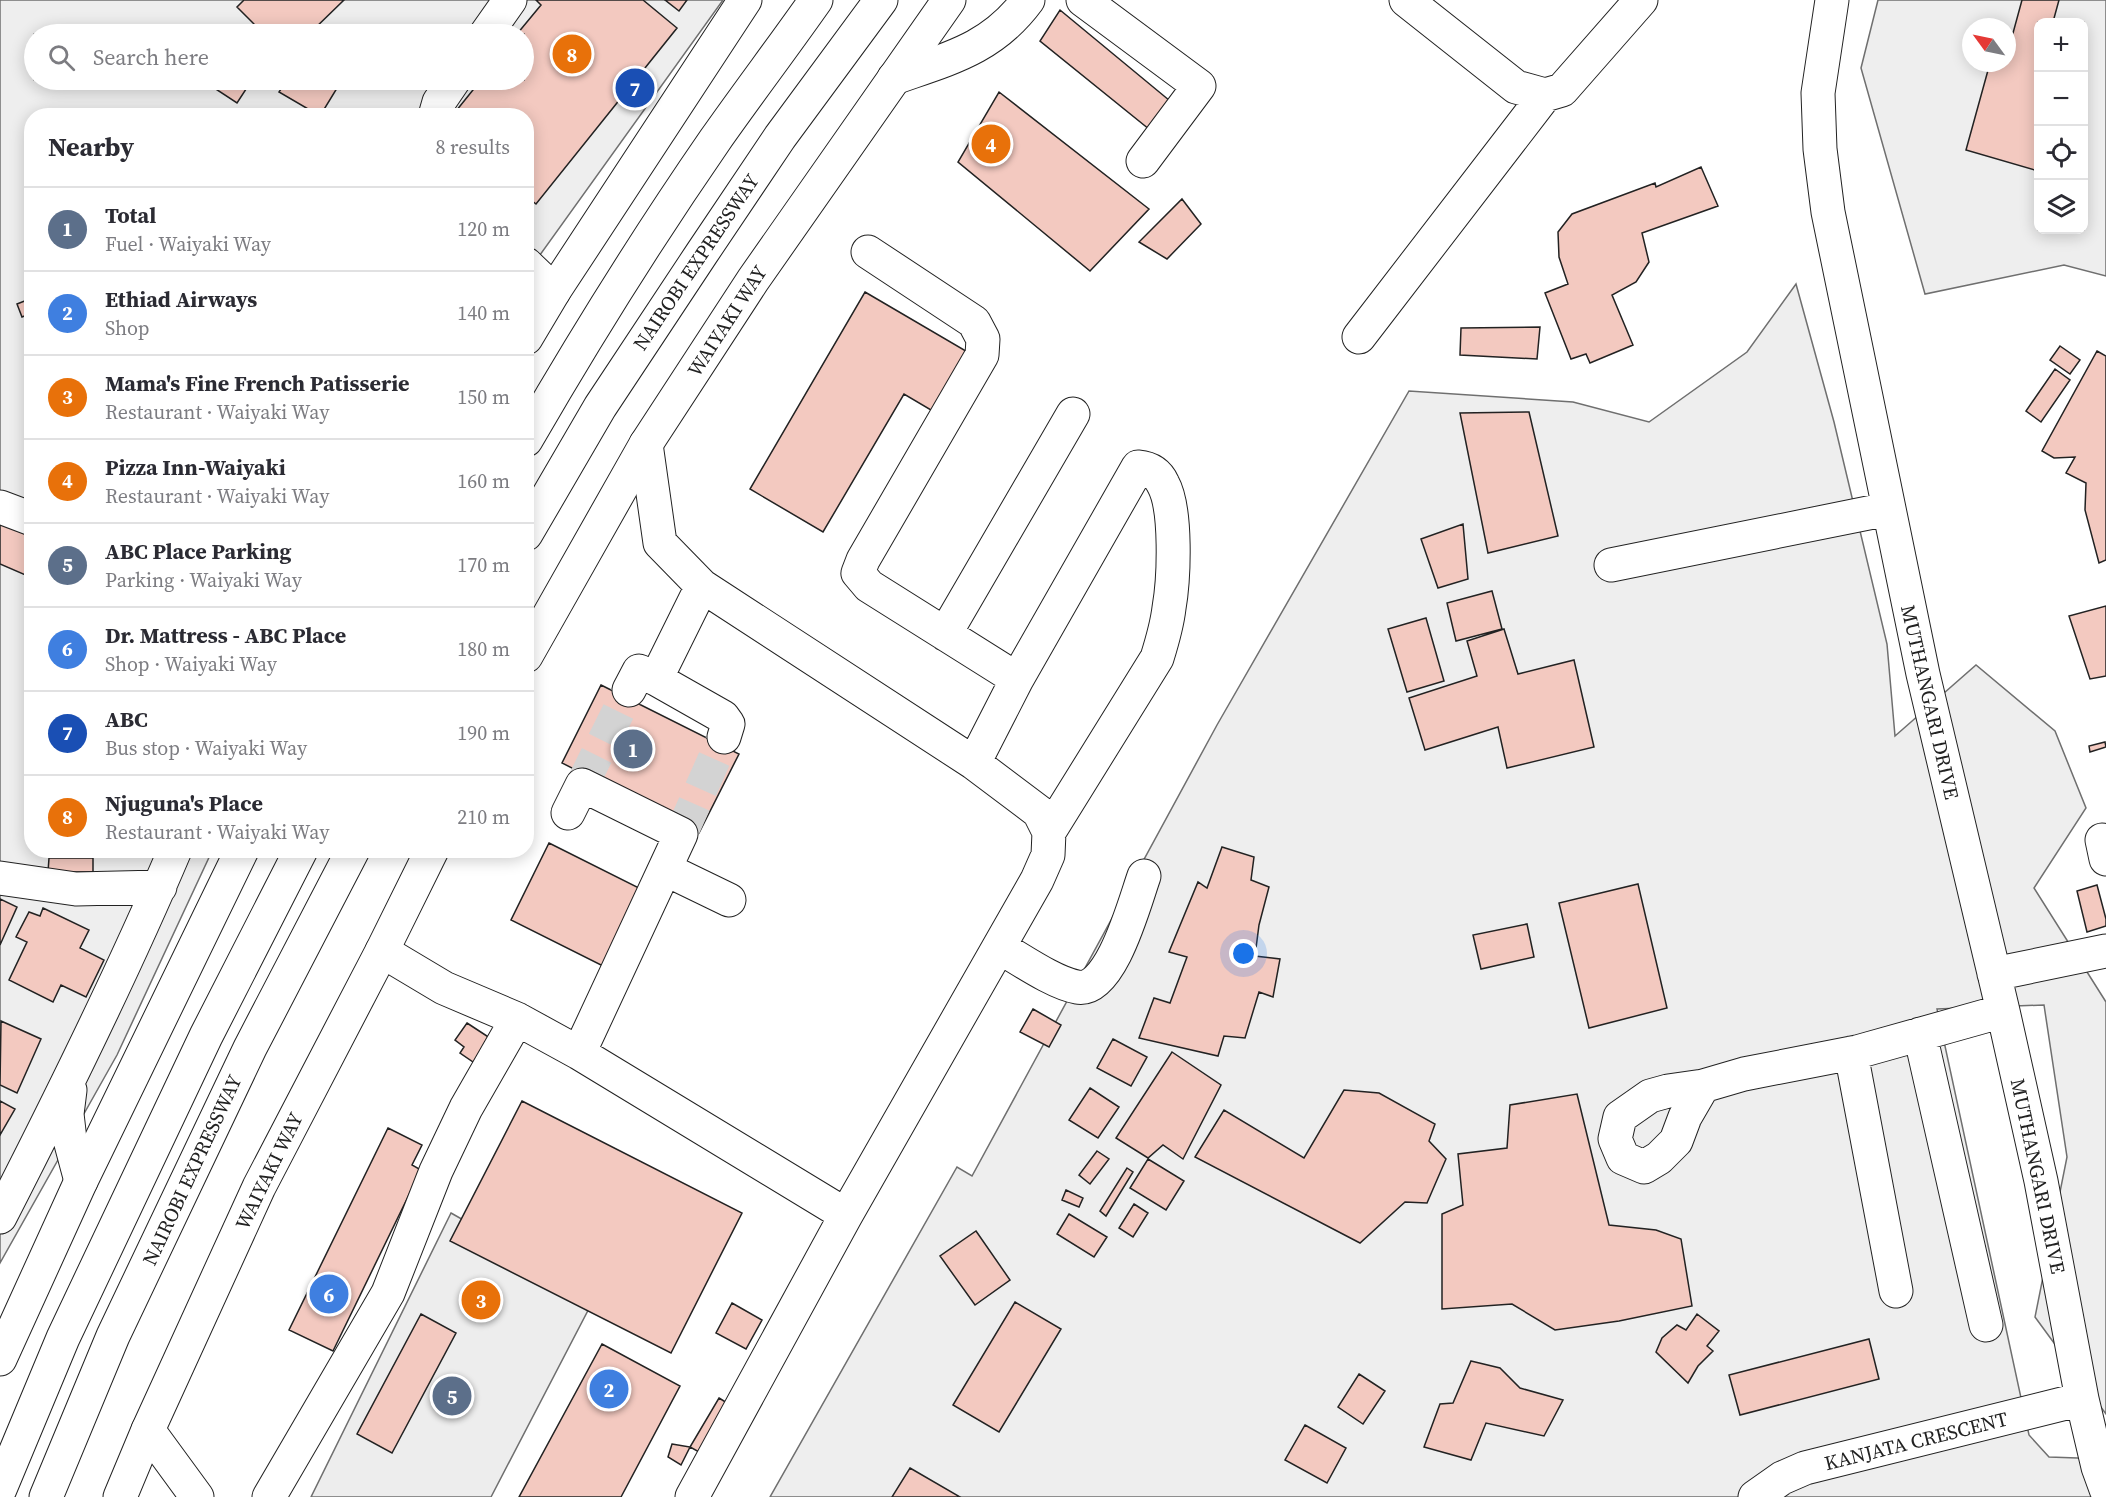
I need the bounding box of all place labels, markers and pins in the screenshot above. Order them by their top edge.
pin: 8 [552,32,592,76]
pin: 7 [616,66,654,110]
pin: 4 [972,122,1010,166]
pin: 1 [614,726,652,771]
pin: 6 [310,1272,348,1316]
pin: 3 [462,1278,500,1322]
pin: 2 [590,1366,628,1412]
pin: 5 [432,1374,472,1418]

